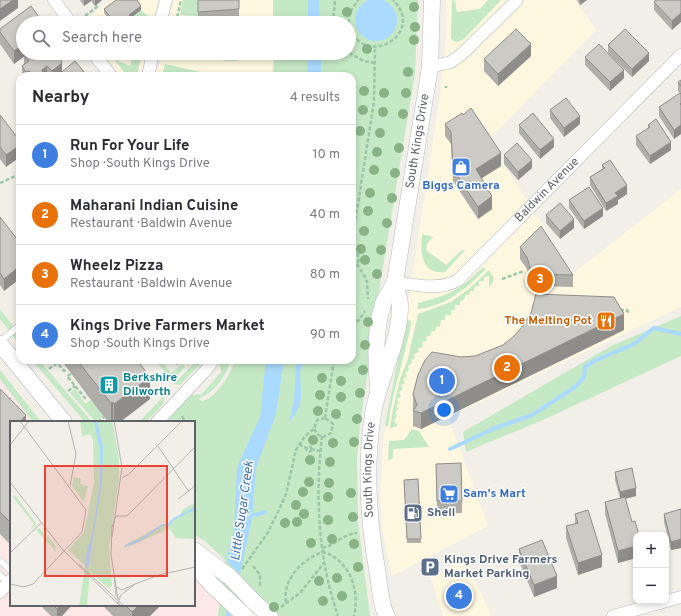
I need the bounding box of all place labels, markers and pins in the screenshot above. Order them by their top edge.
shop icon: Biggs Camera [450,156,472,178]
place label: Biggs Camera [422,178,500,194]
pin: 3 [527,265,553,295]
restaurant icon: The Melting Pot [595,310,617,332]
place label: The Melting Pot [504,313,592,329]
pin: 2 [494,353,520,383]
pin: 1 [429,366,455,396]
place label: Berkshire Dilworth [123,370,178,400]
building icon: Berkshire Dilworth [98,374,120,396]
supermarket icon: Sam's Mart [438,483,460,505]
place label: Sam's Mart [463,486,526,502]
fuel station icon: Shell [402,502,424,524]
place label: Shell [427,505,455,521]
place label: Kings Drive Farmers Market Parking [444,552,558,582]
parking icon: Kings Drive Farmers Market Parking [419,556,441,578]
pin: 4 [446,581,472,611]

